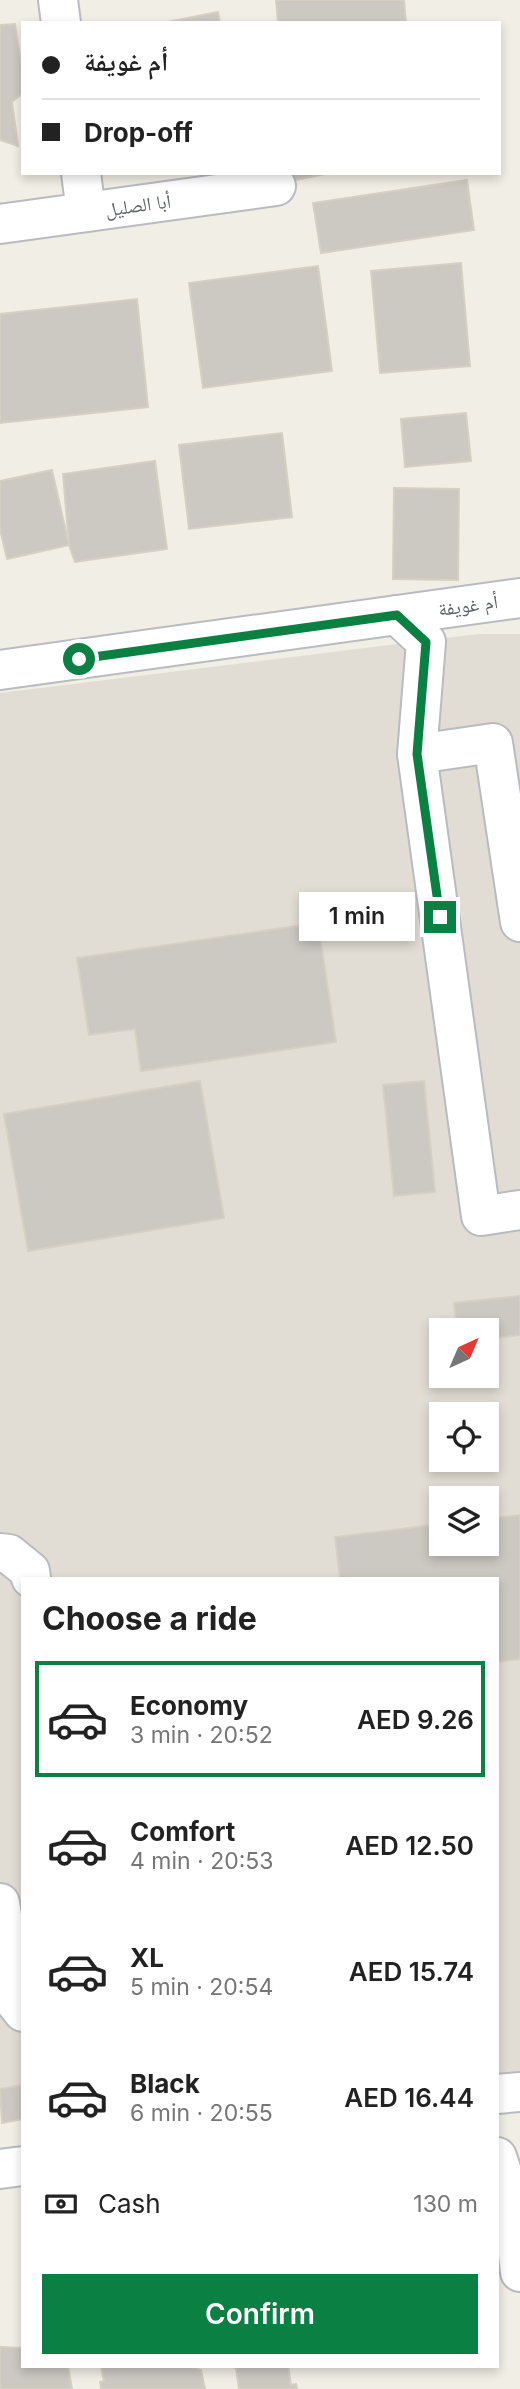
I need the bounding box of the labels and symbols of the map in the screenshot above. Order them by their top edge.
street label: أبا الصليل [104,190,172,221]
street label: أم غويفة [437,590,500,623]
route start [63,643,95,675]
callout: 1 min [300,892,416,942]
route end [424,901,456,933]
north arrow [429,1318,499,1388]

